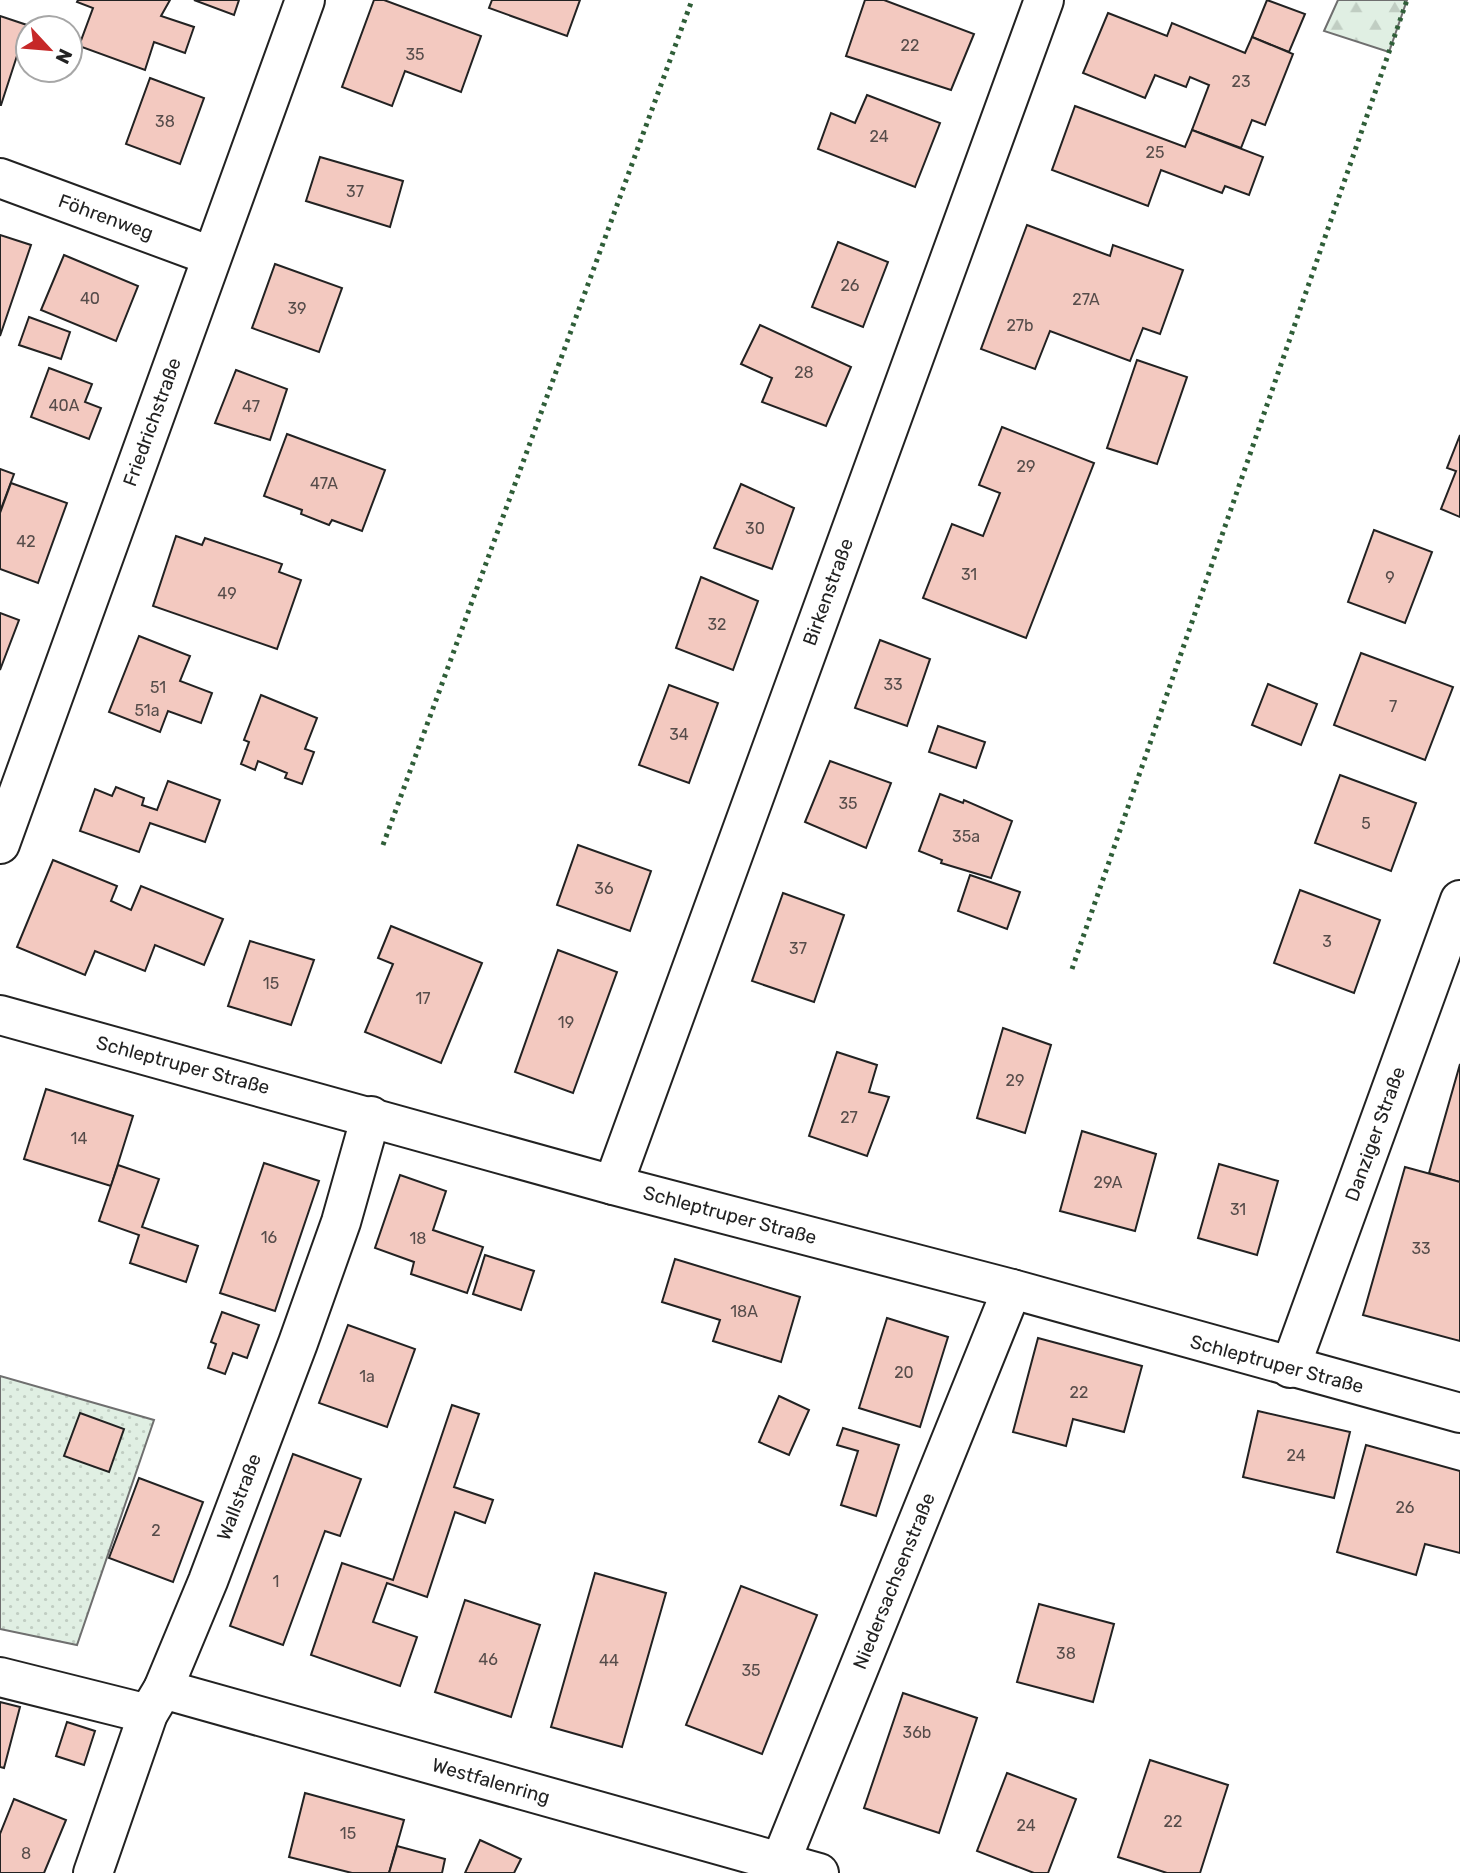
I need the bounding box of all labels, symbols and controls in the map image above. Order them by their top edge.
north arrow [14,14,84,84]
house number: 22 [901,36,919,55]
text: N [50,45,77,67]
house number: 35 [405,45,425,64]
house number: 23 [1231,72,1251,91]
house number: 38 [155,112,175,131]
house number: 24 [869,127,889,146]
house number: 25 [1146,143,1164,162]
house number: 37 [346,182,364,201]
street label: Föhrenweg [55,189,157,245]
house number: 26 [840,276,860,295]
house number: 40 [80,289,100,308]
house number: 27A [1072,290,1100,309]
house number: 39 [287,299,307,318]
house number: 27b [1006,316,1034,335]
street label: Friedrichstraße [118,355,186,489]
house number: 28 [794,363,814,382]
house number: 40A [49,396,80,415]
house number: 47 [242,397,260,416]
house number: 29 [1017,457,1035,476]
house number: 47A [310,474,338,493]
house number: 30 [745,519,765,538]
house number: 42 [16,532,36,551]
street label: Birkenstraße [798,535,858,649]
house number: 31 [961,565,977,584]
house number: 9 [1385,568,1395,587]
house number: 49 [217,584,237,603]
house number: 32 [707,615,727,634]
house number: 33 [883,675,903,694]
house number: 51 [150,678,166,697]
house number: 7 [1389,697,1397,716]
house number: 51a [135,701,159,720]
house number: 34 [669,725,689,744]
house number: 35 [838,794,858,813]
house number: 5 [1361,814,1371,833]
house number: 35a [952,827,980,846]
house number: 36 [594,879,614,898]
house number: 3 [1322,932,1332,951]
house number: 37 [789,939,807,958]
house number: 15 [263,974,279,993]
house number: 17 [415,989,431,1008]
house number: 19 [558,1013,574,1032]
street label: Schleptruper Straße [94,1031,272,1099]
street label: Danziger Straße [1340,1064,1410,1204]
house number: 29 [1006,1071,1024,1090]
house number: 27 [840,1108,858,1127]
house number: 14 [71,1129,87,1148]
house number: 29A [1093,1173,1123,1192]
street label: Schleptruper Straße [641,1181,819,1249]
house number: 31 [1230,1200,1246,1219]
house number: 16 [261,1228,278,1247]
house number: 18 [409,1229,427,1248]
house number: 33 [1411,1239,1431,1258]
house number: 18A [730,1302,758,1321]
street label: Schleptruper Straße [1188,1330,1366,1398]
house number: 20 [894,1363,914,1382]
house number: 1a [359,1367,375,1386]
house number: 22 [1070,1383,1088,1402]
house number: 24 [1286,1446,1306,1465]
street label: Wallstraße [212,1450,266,1544]
street label: Niedersachsenstraße [848,1489,940,1673]
house number: 26 [1395,1498,1415,1517]
house number: 2 [151,1521,161,1540]
house number: 1 [273,1572,279,1591]
house number: 38 [1056,1644,1076,1663]
house number: 46 [478,1650,498,1669]
house number: 44 [599,1651,619,1670]
house number: 35 [741,1661,761,1680]
house number: 36b [903,1723,931,1742]
street label: Westfalenring [429,1753,553,1809]
house number: 22 [1164,1812,1182,1831]
house number: 24 [1016,1816,1036,1835]
house number: 15 [340,1824,356,1843]
house number: 8 [21,1844,31,1863]

